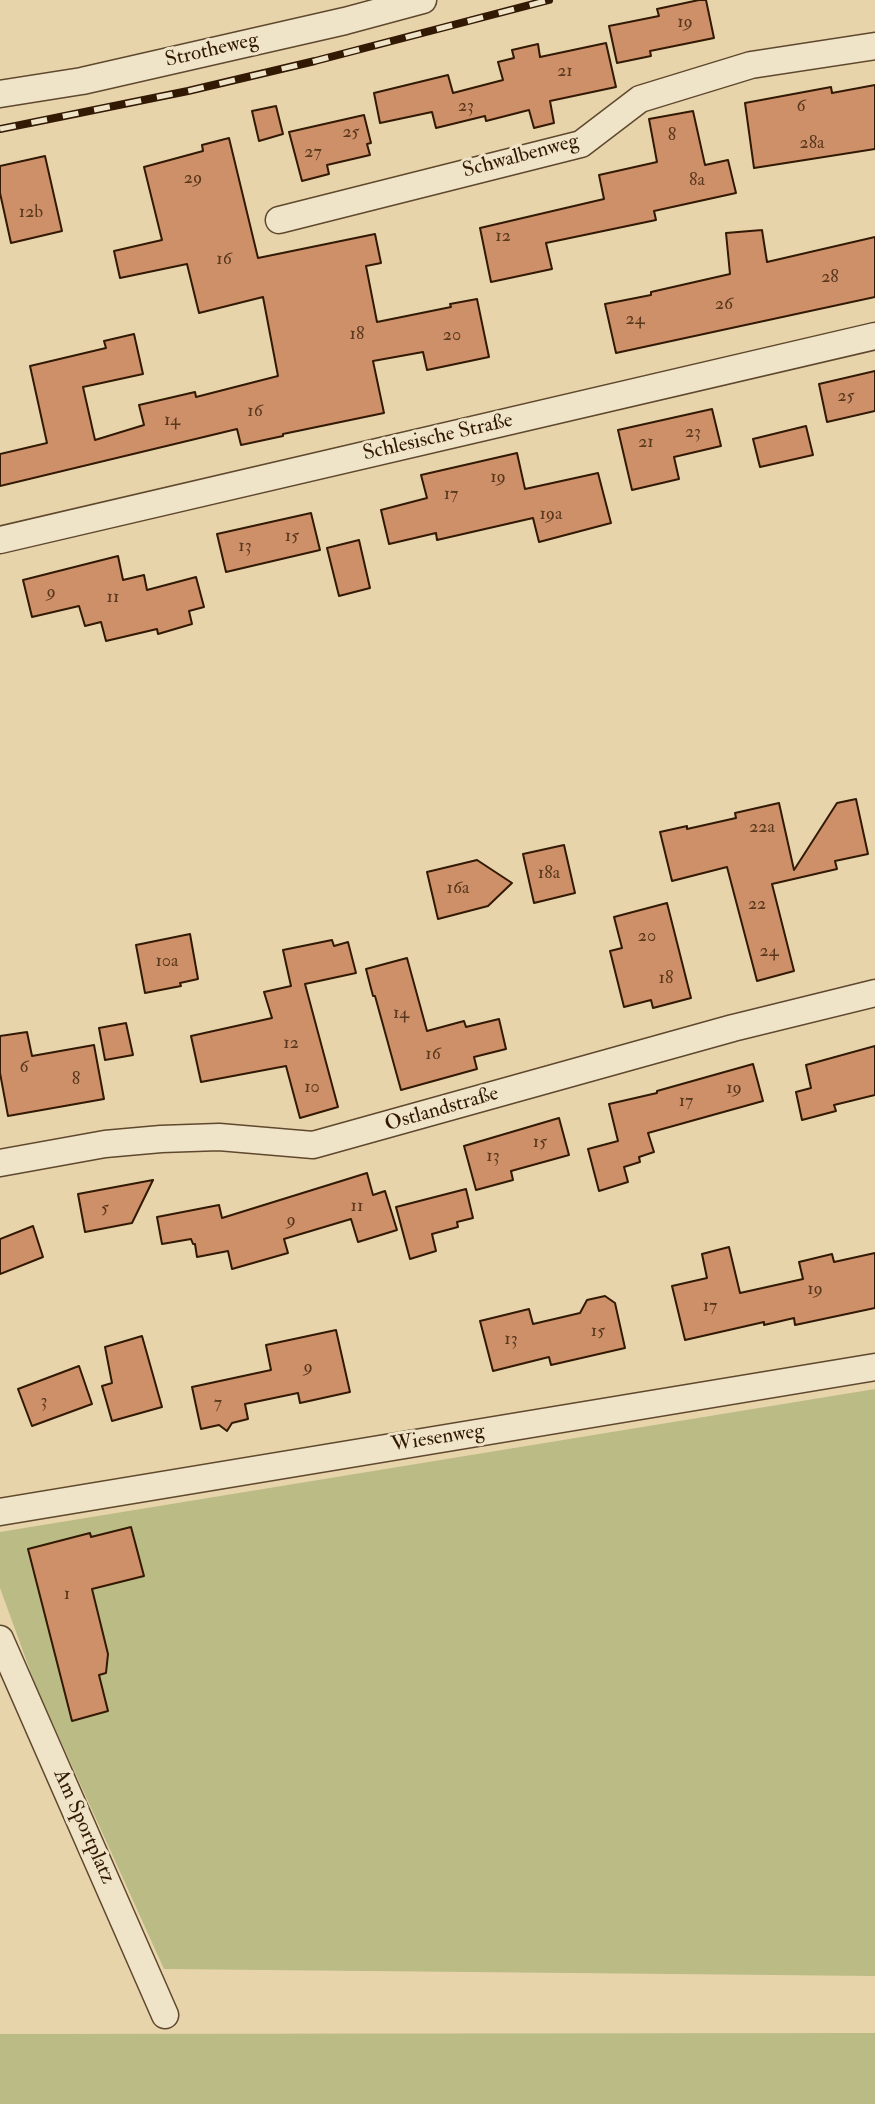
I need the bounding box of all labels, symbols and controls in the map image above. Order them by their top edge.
house number: 19 [677,12,693,34]
street label: Strotheweg [163,28,261,74]
house number: 21 [557,61,573,83]
house number: 23 [458,96,474,118]
house number: 6 [796,96,806,118]
house number: 25 [343,122,359,144]
house number: 8 [668,125,676,147]
street label: Schwalbenweg [460,129,582,185]
house number: 28a [800,133,824,155]
house number: 27 [304,142,322,164]
house number: 29 [184,168,202,190]
house number: 8a [689,170,705,192]
house number: 12b [19,202,43,224]
house number: 12 [495,226,511,248]
house number: 16 [216,249,232,271]
house number: 28 [821,267,839,289]
house number: 26 [715,294,733,316]
house number: 24 [626,309,644,331]
house number: 18 [350,324,364,346]
house number: 20 [443,325,461,347]
house number: 25 [838,386,854,408]
house number: 16 [247,401,263,423]
street label: Schlesische Straße [361,409,515,467]
house number: 14 [164,410,180,432]
house number: 23 [685,422,701,444]
house number: 21 [638,432,654,454]
house number: 19 [490,467,506,489]
house number: 17 [444,484,458,506]
house number: 19a [540,504,562,526]
house number: 15 [285,526,299,548]
house number: 13 [238,536,252,558]
house number: 9 [46,582,56,604]
house number: 11 [107,587,119,609]
house number: 22a [749,817,775,839]
house number: 18a [538,863,560,885]
house number: 16a [447,878,469,900]
house number: 22 [748,894,766,916]
house number: 20 [638,926,656,948]
house number: 24 [760,941,778,963]
house number: 10a [156,951,178,973]
house number: 18 [659,968,673,990]
house number: 14 [393,1003,409,1025]
house number: 12 [283,1033,299,1055]
house number: 16 [425,1044,441,1066]
house number: 6 [19,1057,29,1079]
house number: 8 [72,1069,80,1091]
house number: 10 [304,1077,320,1099]
house number: 19 [726,1078,742,1100]
street label: Ostlandstraße [382,1082,502,1138]
house number: 17 [679,1091,693,1113]
house number: 15 [533,1132,547,1154]
house number: 13 [486,1146,500,1168]
house number: 11 [351,1196,363,1218]
house number: 5 [101,1198,109,1220]
house number: 9 [286,1210,296,1232]
house number: 19 [807,1279,823,1301]
house number: 17 [703,1296,717,1318]
house number: 15 [591,1321,605,1343]
house number: 13 [504,1329,518,1351]
house number: 9 [303,1357,313,1379]
house number: 3 [41,1391,47,1413]
house number: 7 [214,1393,222,1415]
street label: Wiesenweg [390,1419,486,1459]
house number: 1 [64,1584,70,1606]
street label: Am Sportplatz [47,1766,119,1888]

